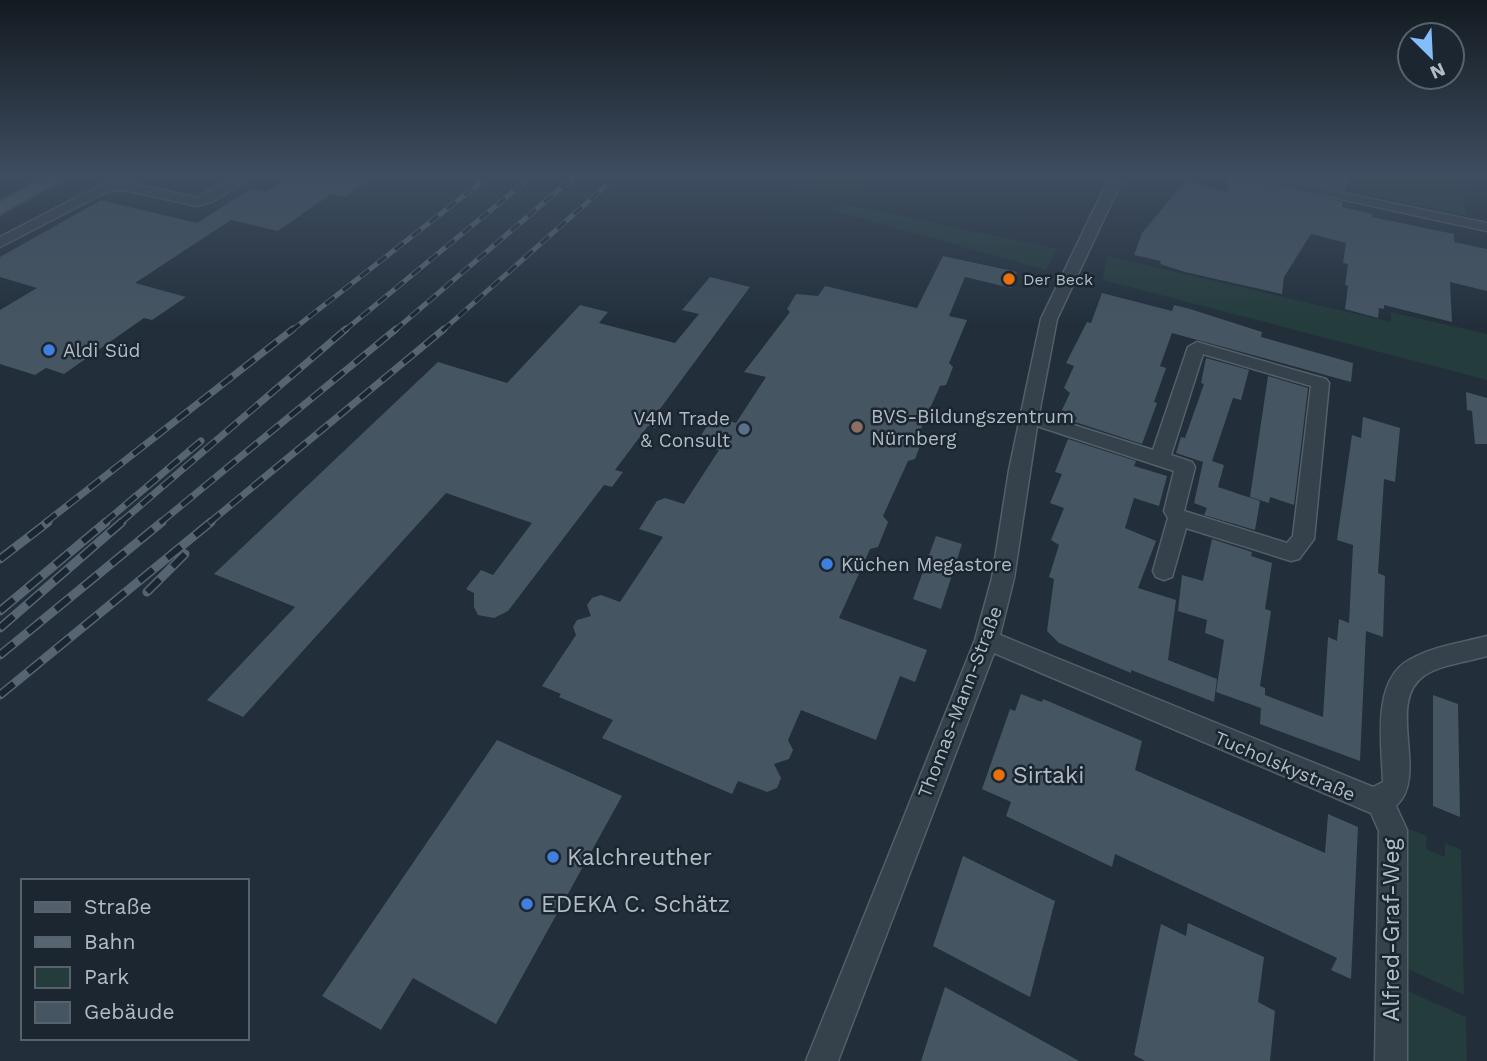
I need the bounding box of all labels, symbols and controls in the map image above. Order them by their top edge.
north arrow [1396,21,1466,91]
text: N [1427,58,1449,84]
place label: Der Beck [1023,270,1093,289]
marker: Der Beck [1001,271,1017,287]
place label: Aldi Süd [63,339,141,362]
marker: Aldi Süd [41,342,57,358]
place label: BVS-Bildungszentrum Nürnberg [871,405,1074,450]
place label: V4M Trade & Consult [633,407,730,452]
marker: BVS-Bildungszentrum Nürnberg [849,419,865,435]
marker: V4M Trade & Consult [736,421,752,437]
place label: Küchen Megastore [841,553,1012,576]
marker: Küchen Megastore [819,556,835,572]
street label: Thomas-Mann-Straße [913,603,1007,801]
street label: Tucholskystraße [1211,726,1359,806]
place label: Sirtaki [1013,762,1084,789]
marker: Sirtaki [991,767,1007,783]
street label: Alfred-Graf-Weg [1378,837,1405,1022]
place label: Kalchreuther [567,844,712,871]
marker: Kalchreuther [545,849,561,865]
legend [21,879,248,1040]
place label: EDEKA C. Schätz [541,891,730,918]
text: Straße [84,894,152,919]
marker: EDEKA C. Schätz [519,896,535,912]
text: Bahn [84,929,136,954]
text: Park [84,964,129,989]
text: Gebäude [84,999,175,1024]

